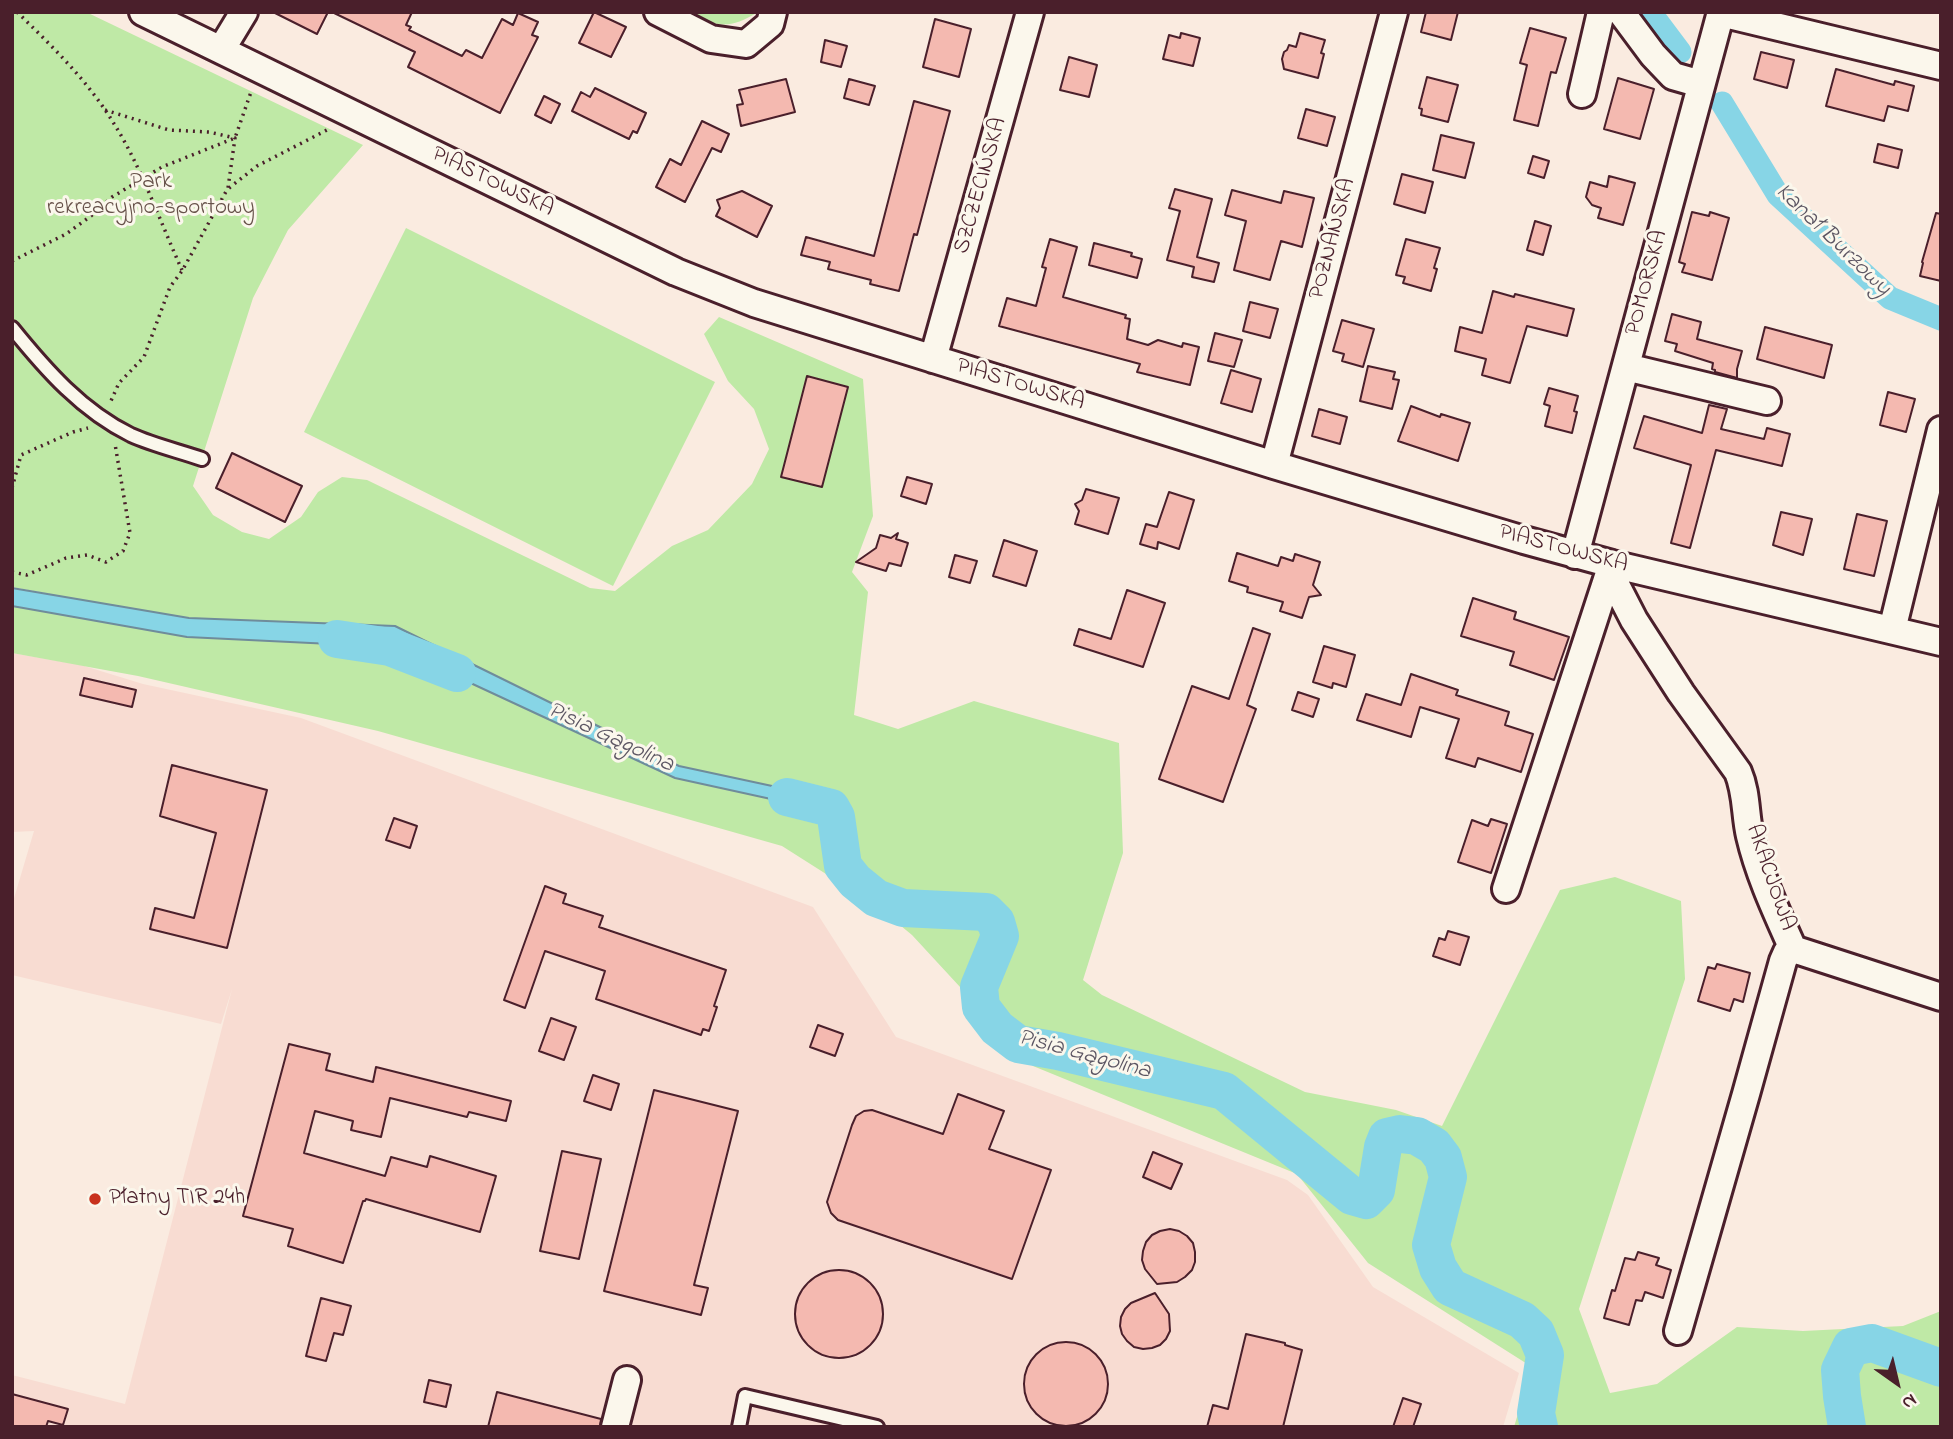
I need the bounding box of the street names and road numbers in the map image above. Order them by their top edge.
street label: SZCZECIŃSKA [949,115,1015,257]
street label: PIASTOWSKA [426,142,558,224]
street label: POZNAŃSKA [1305,175,1363,303]
street label: POMORSKA [1621,227,1675,339]
street label: PIASTOWSKA [953,353,1087,419]
street label: PIASTOWSKA [1495,520,1631,580]
street label: AKACJOWA [1738,821,1800,935]

